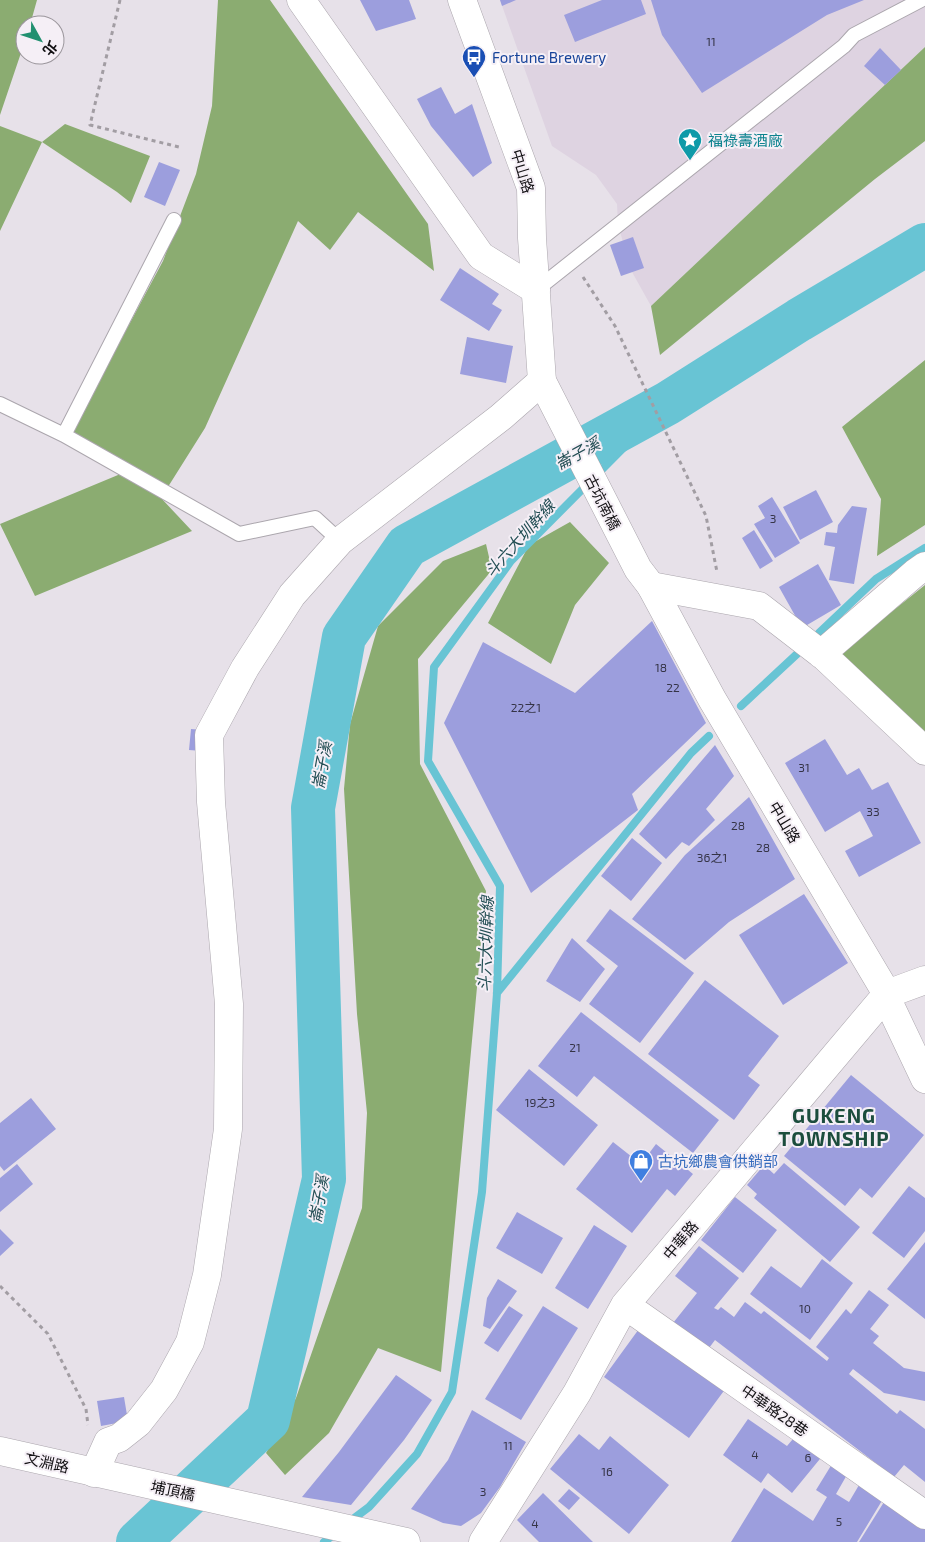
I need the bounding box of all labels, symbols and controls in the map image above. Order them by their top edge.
north arrow [15,15,65,65]
house number: 11 [706,34,716,48]
text: 北 [39,38,61,60]
bus stop icon: Fortune Brewery [461,44,487,78]
place label: Fortune Brewery [492,48,606,66]
place icon: 福祿壽酒廠 [677,127,703,161]
place label: 福祿壽酒廠 [708,131,783,149]
street label: 中山路 [508,147,538,195]
water label: 崙子溪 [551,432,604,473]
street label: 古坑南橋 [581,471,625,533]
water label: 斗六大圳幹線 [480,494,560,580]
house number: 3 [770,511,776,525]
house number: 18 [655,660,667,674]
house number: 22 [666,680,680,694]
house number: 22之1 [511,700,541,714]
water label: 崙子溪 [307,738,335,790]
house number: 31 [798,760,810,774]
street label: 中山路 [766,798,804,846]
house number: 33 [866,804,880,818]
house number: 28 [731,818,745,832]
house number: 28 [756,840,770,854]
house number: 36之1 [697,850,727,864]
water label: 斗六大圳幹線 [474,894,496,992]
house number: 21 [569,1040,581,1054]
house number: 19之3 [525,1095,555,1109]
district label: GUKENG TOWNSHIP [778,1103,890,1150]
shop icon: 古坑鄉農會供銷部 [628,1148,654,1182]
place label: 古坑鄉農會供銷部 [658,1152,778,1170]
water label: 崙子溪 [304,1172,332,1224]
street label: 中華路 [659,1217,701,1263]
house number: 10 [799,1301,811,1315]
street label: 中華路28巷 [738,1380,812,1440]
house number: 11 [503,1438,513,1452]
house number: 4 [751,1447,759,1461]
street label: 文淵路 [23,1448,71,1476]
house number: 6 [805,1450,812,1464]
house number: 16 [601,1464,613,1478]
street label: 埔頂橋 [149,1477,197,1503]
house number: 3 [480,1484,486,1498]
house number: 5 [836,1514,842,1528]
house number: 4 [531,1516,539,1530]

